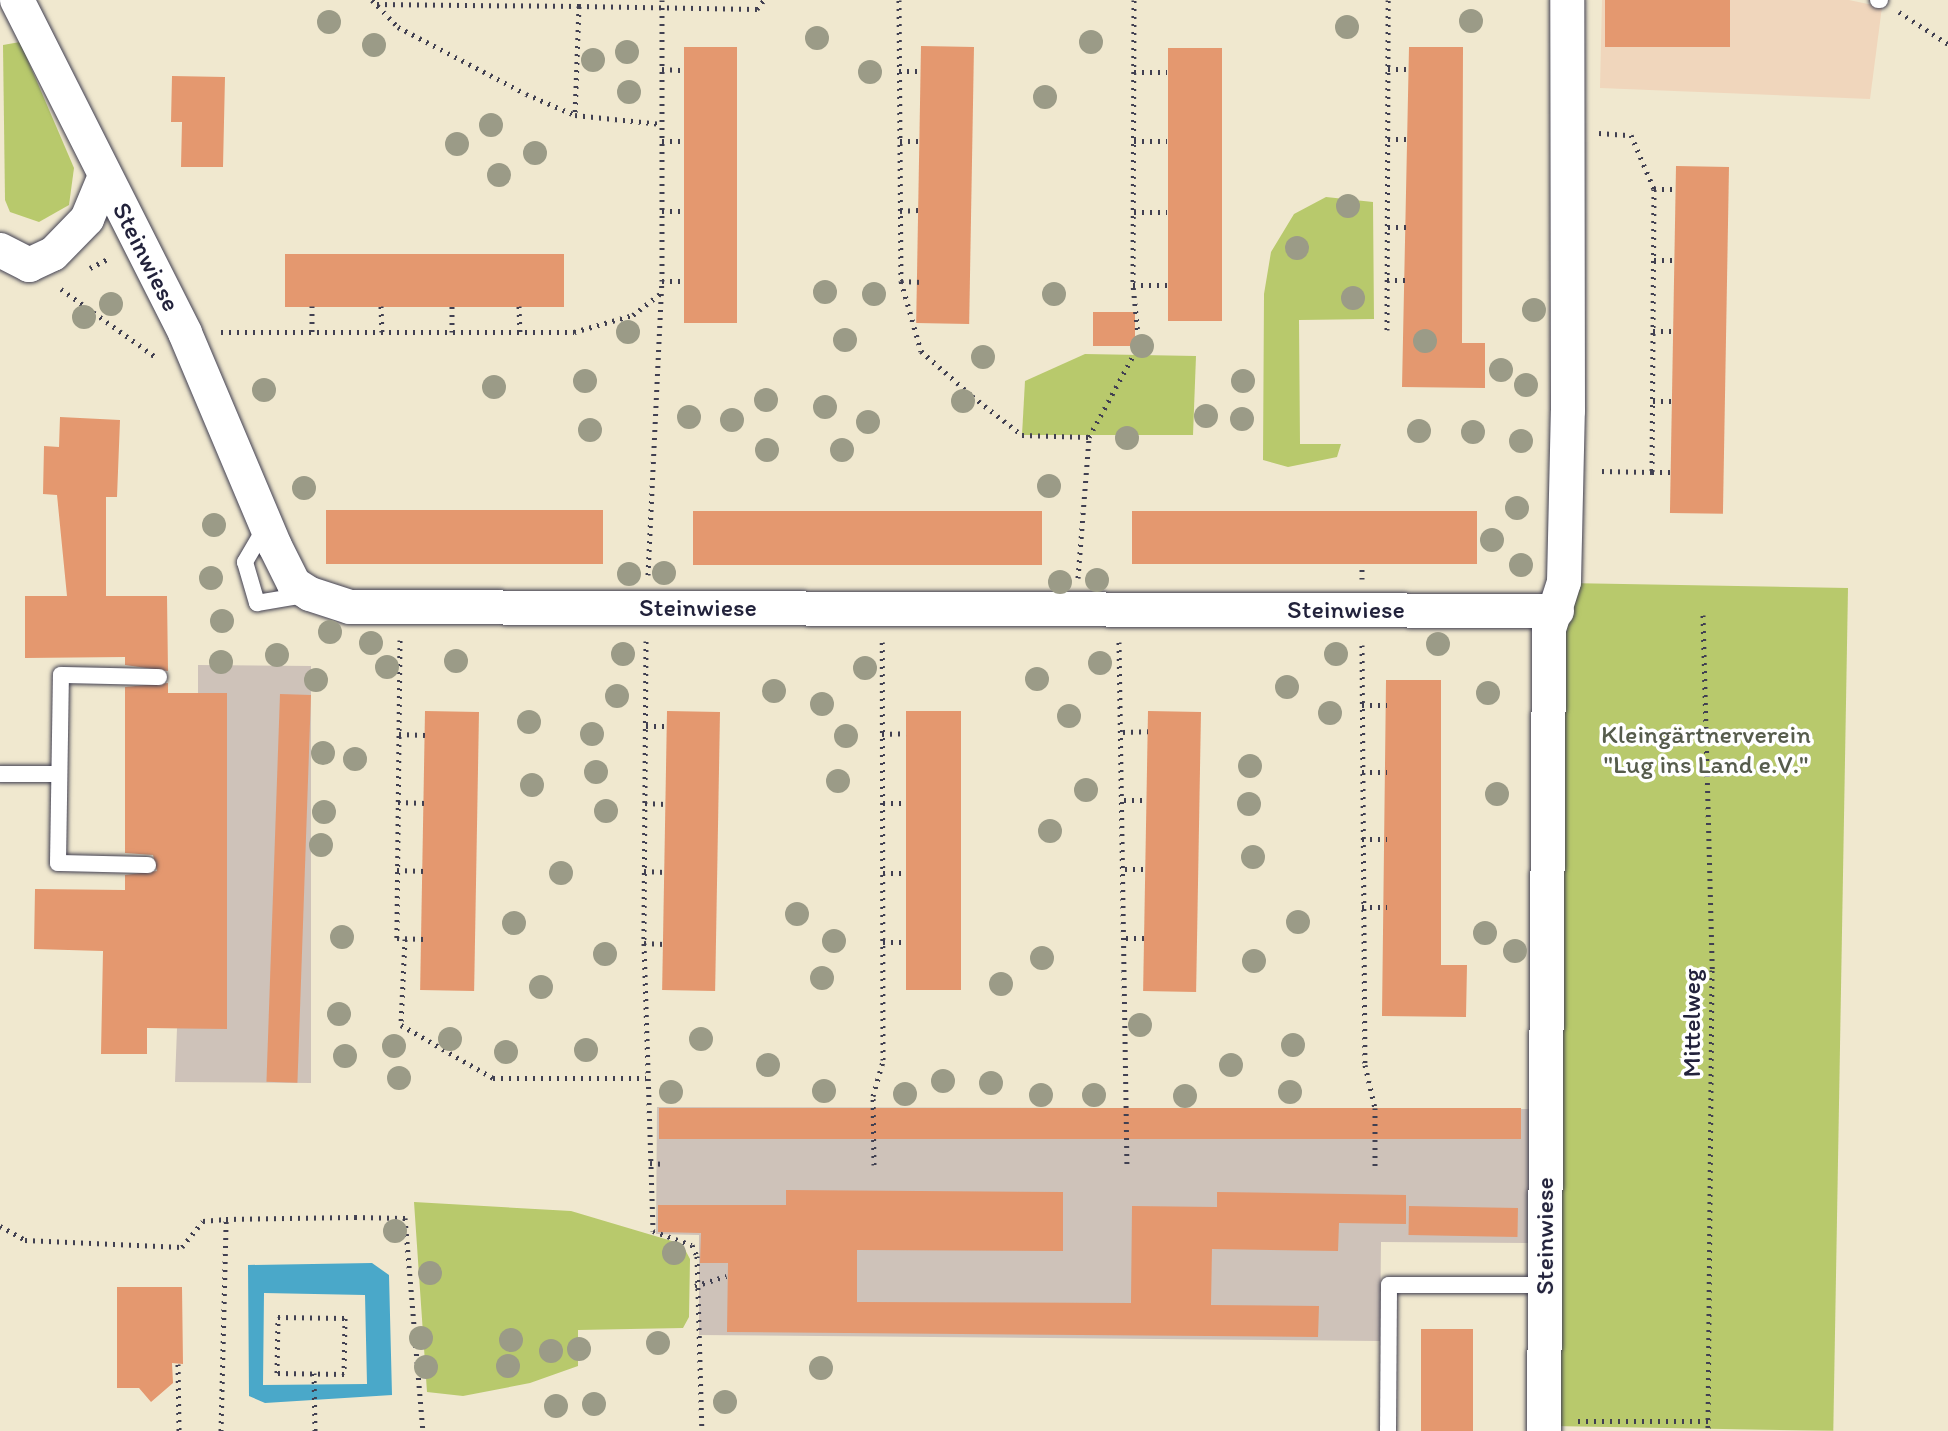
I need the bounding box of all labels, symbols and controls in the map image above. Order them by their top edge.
street label: Steinwiese [105,197,187,317]
street label: Steinwiese [639,592,757,624]
street label: Steinwiese [1287,594,1405,626]
park label: Kleingärtnerverein "Lug ins Land e.V." [1601,719,1811,780]
street label: Mittelweg [1676,969,1708,1077]
street label: Steinwiese [1529,1177,1561,1295]

